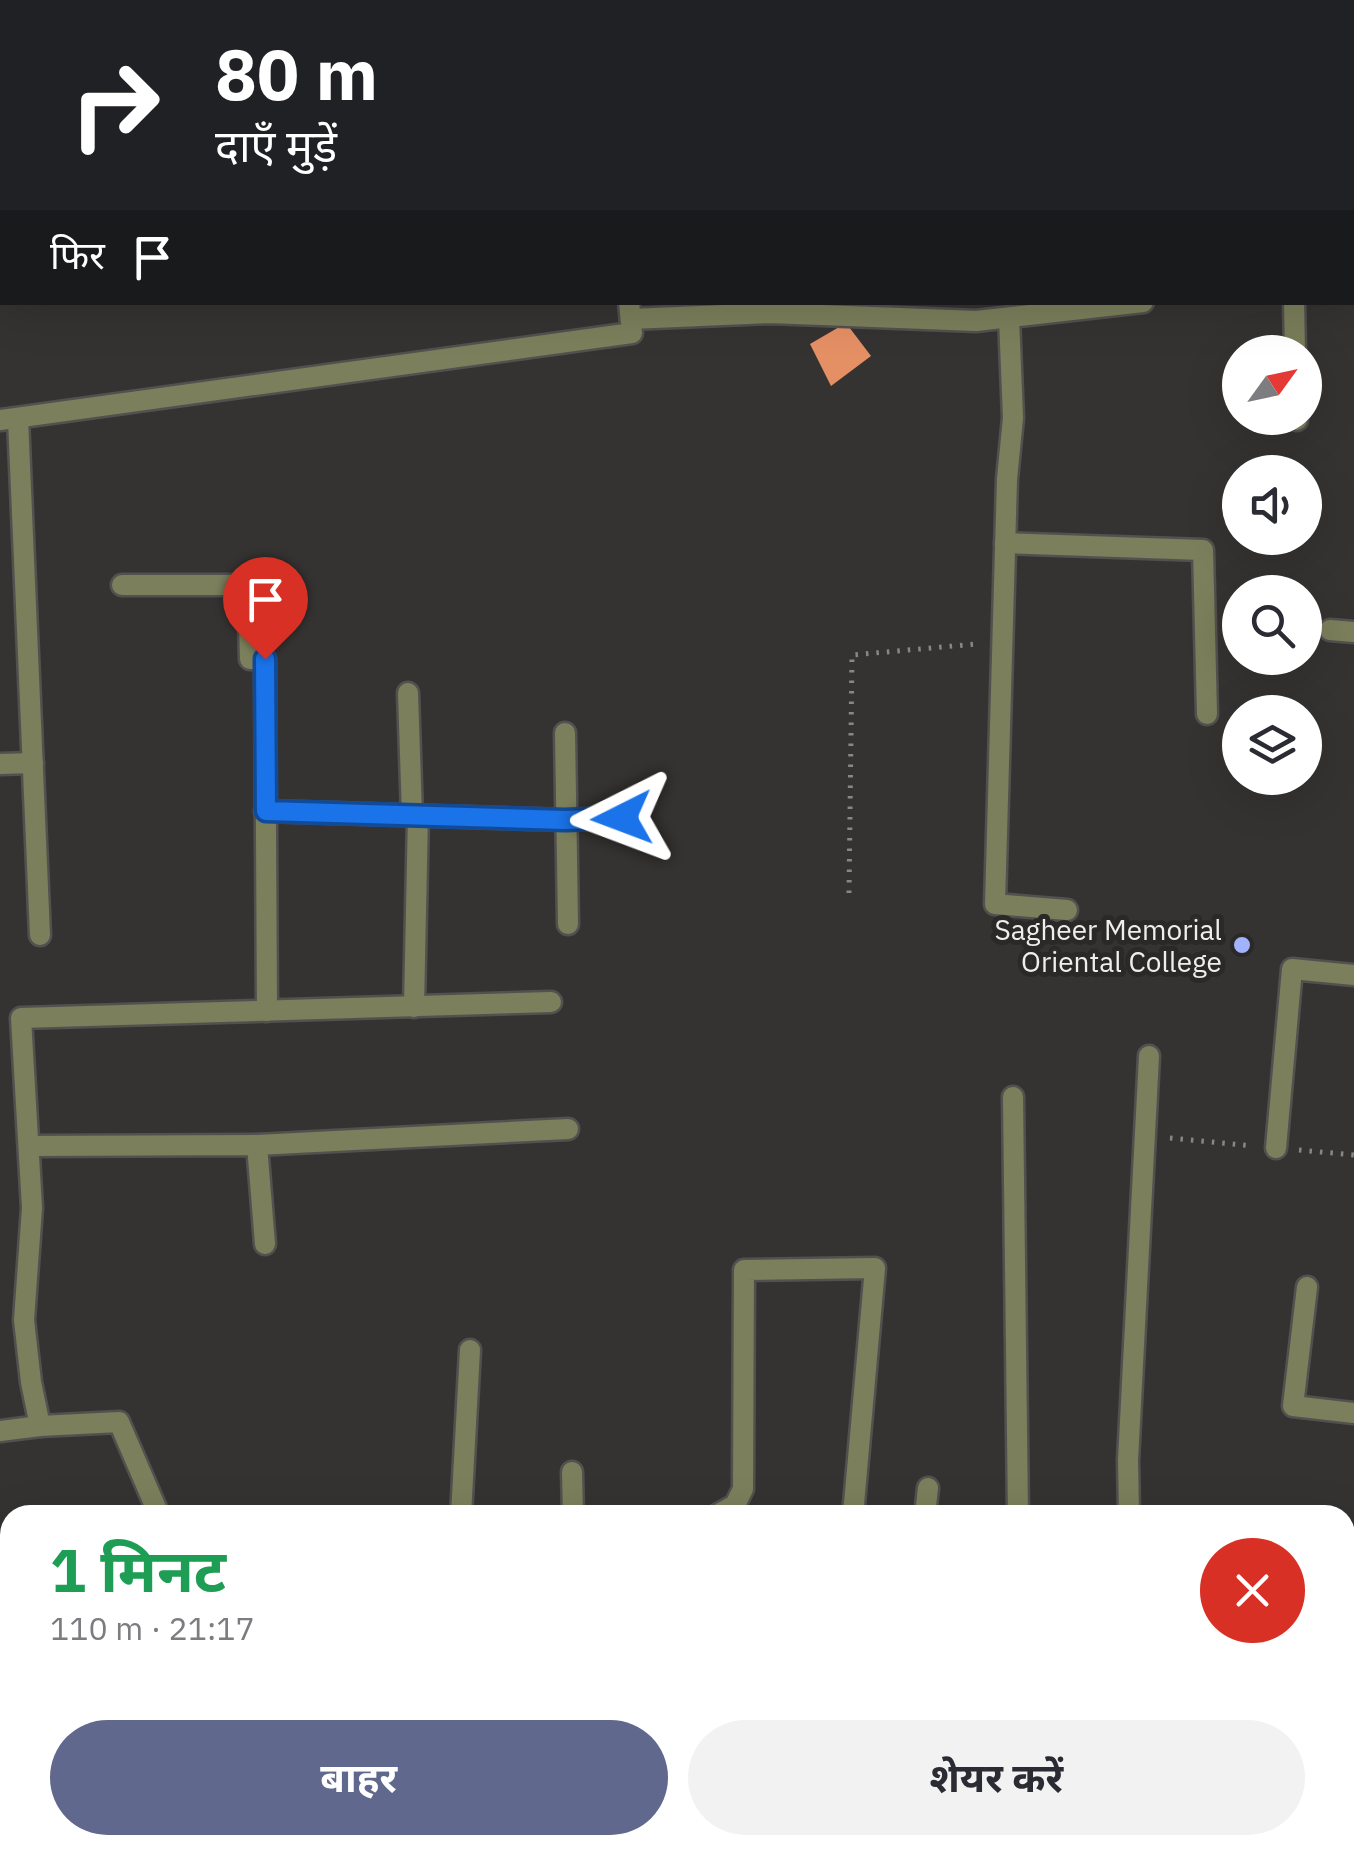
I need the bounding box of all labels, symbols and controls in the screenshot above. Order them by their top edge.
text: 80 m [215,28,378,119]
icon: right [50,40,180,170]
text: दाएँ मुड़ें [215,116,337,174]
text: फिर [50,230,105,279]
icon: arrive [125,230,180,285]
north arrow [1222,335,1322,435]
map controls [1222,335,1322,795]
button: sound [1222,455,1322,555]
pin [223,557,308,660]
icon: arrive [238,572,293,627]
button: search [1222,575,1322,675]
button: layers [1222,695,1322,795]
position arrow [570,766,674,870]
place label: Sagheer Memorial Oriental College [994,911,1222,980]
marker: Sagheer Memorial Oriental College [1231,934,1253,956]
text: 1 मिनट [50,1530,226,1609]
button: close [1200,1538,1305,1643]
text: 110 m · 21:17 [50,1607,255,1649]
button: बाहर [50,1720,668,1835]
button: शेयर करें [688,1720,1305,1835]

